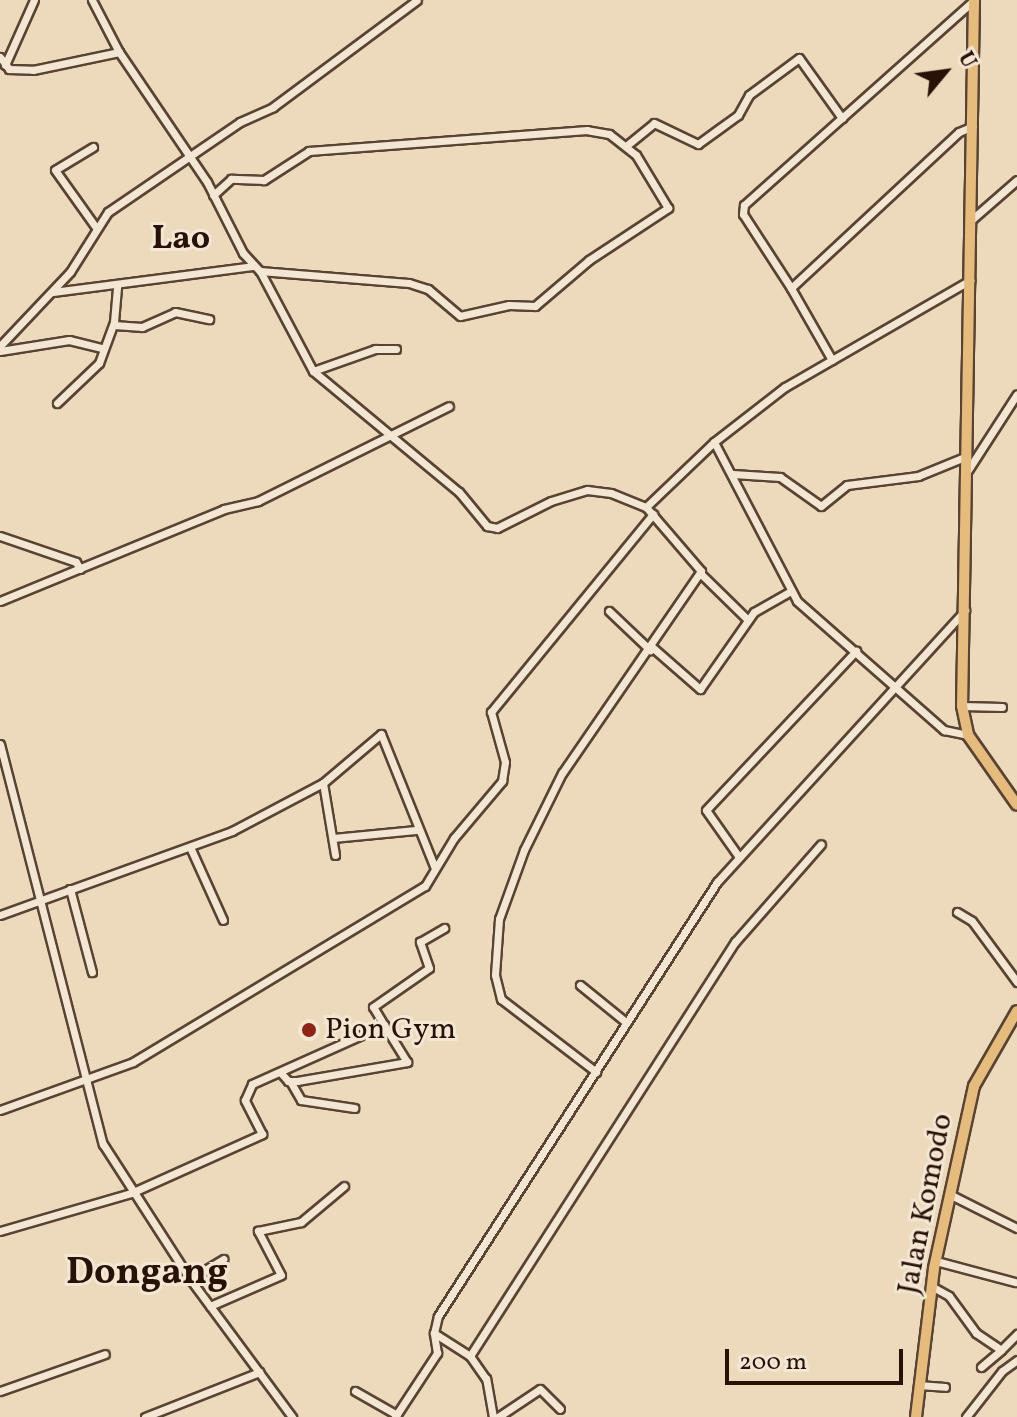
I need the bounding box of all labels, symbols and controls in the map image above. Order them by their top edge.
north arrow [905,32,985,112]
text: U [949,46,984,74]
district label: Lao [152,220,210,260]
place label: Pion Gym [325,1012,456,1048]
marker: Pion Gym [300,1021,318,1039]
street label: Jalan Komodo [891,1111,961,1297]
district label: Dongang [66,1251,228,1297]
scale bar [729,1333,907,1383]
text: 200 m [739,1346,807,1380]

